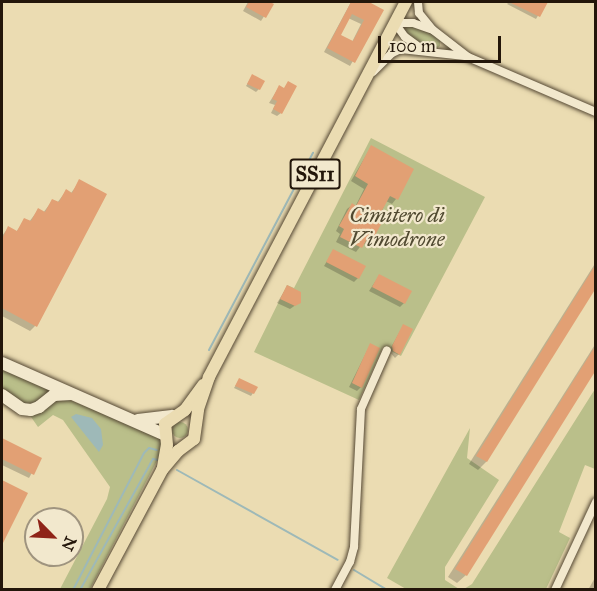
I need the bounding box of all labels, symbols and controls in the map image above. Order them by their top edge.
scale bar [381,24,504,62]
text: 100 m [389,35,436,57]
road number: SS11 [290,157,340,191]
park label: Cimitero di Vimodrone [349,202,445,252]
north arrow [24,507,84,567]
text: N [58,534,81,554]

